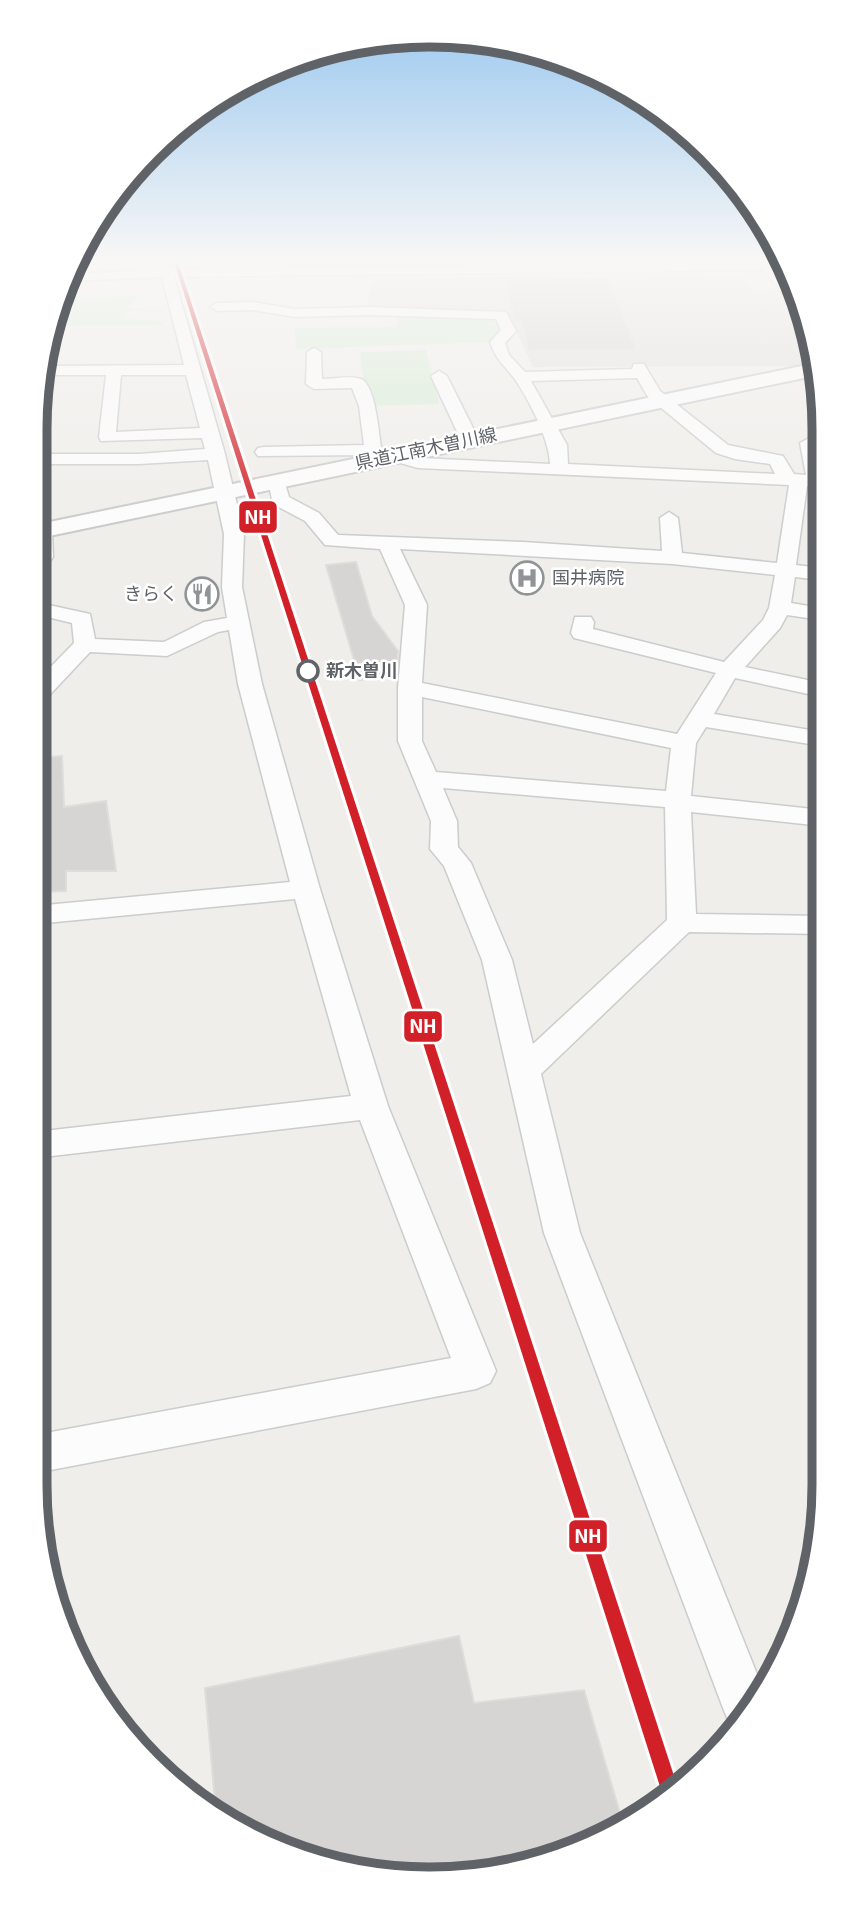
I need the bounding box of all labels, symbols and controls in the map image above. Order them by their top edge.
street label: 県道江南木曽川線 [353,422,499,474]
line badge: NH [238,500,278,534]
text: NH [245,505,271,528]
hospital icon: 国井病院 [508,559,546,597]
place label: 国井病院 [552,566,624,588]
restaurant icon: きらく [183,575,221,613]
place label: きらく [124,582,178,604]
place label: 新木曽川 [326,659,398,681]
marker: 新木曽川 [297,660,319,682]
line badge: NH [403,1010,443,1043]
text: NH [410,1014,436,1037]
line badge: NH [568,1519,608,1553]
text: NH [575,1524,601,1547]

